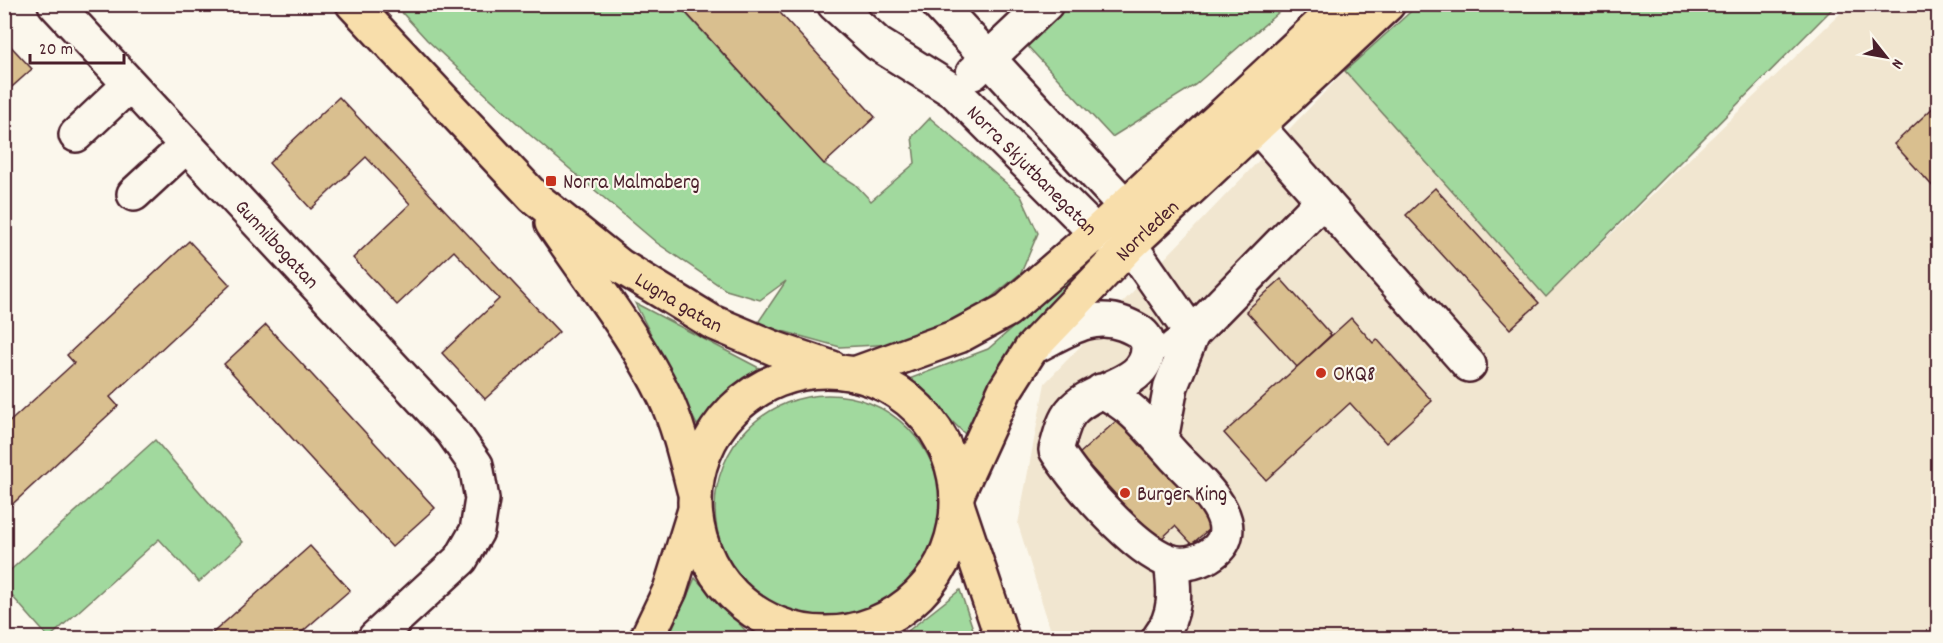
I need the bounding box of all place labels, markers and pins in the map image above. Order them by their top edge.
place label: Norra Malmaberg [563,169,700,199]
marker: Norra Malmaberg [544,174,558,188]
place label: OKQ8 [1333,361,1375,391]
marker: OKQ8 [1314,366,1328,380]
place label: Burger King [1137,481,1227,511]
marker: Burger King [1118,486,1132,500]

